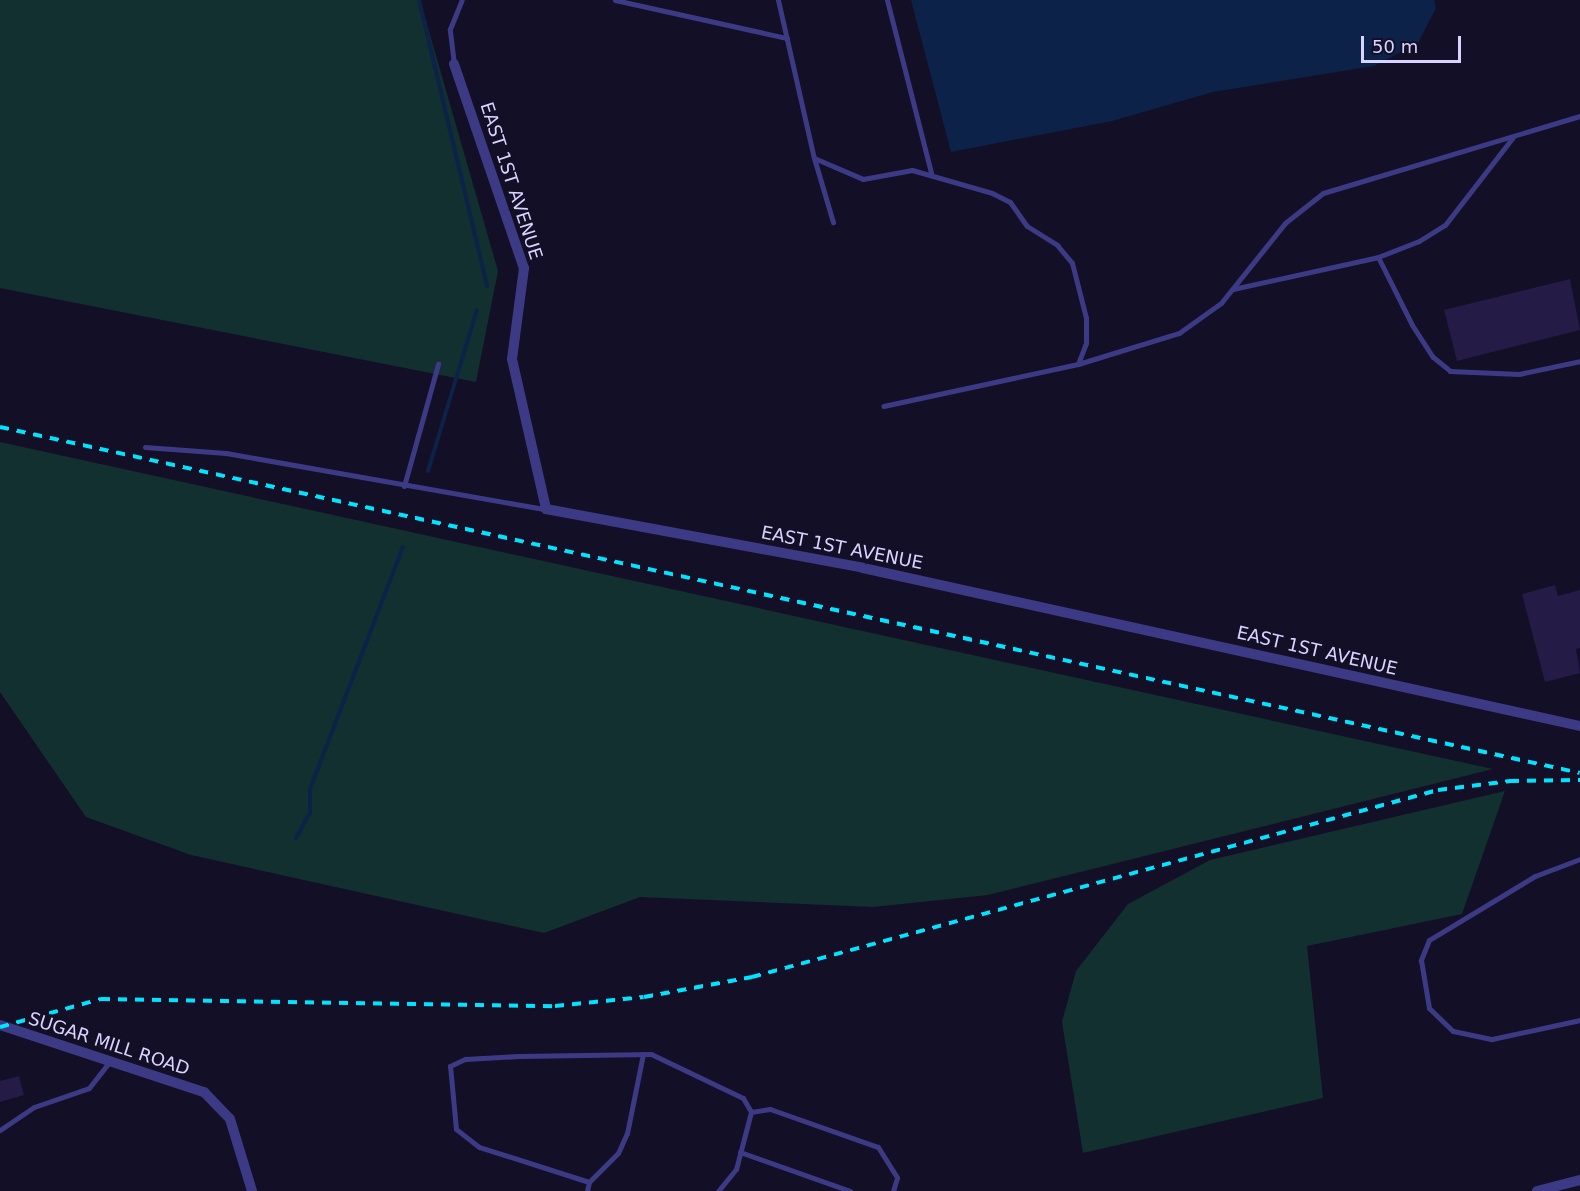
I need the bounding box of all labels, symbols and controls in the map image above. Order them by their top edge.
scale bar [1364,24,1464,62]
text: 50 m [1372,36,1418,57]
street label: EAST 1ST AVENUE [475,100,547,262]
street label: EAST 1ST AVENUE [759,522,925,574]
street label: EAST 1ST AVENUE [1235,622,1399,680]
street label: SUGAR MILL ROAD [26,1008,192,1080]

